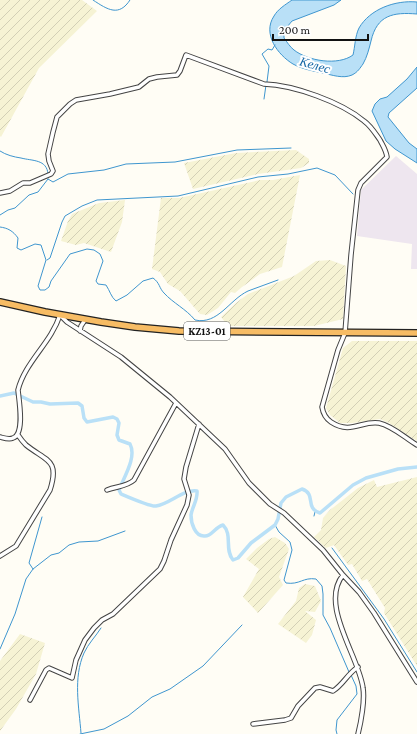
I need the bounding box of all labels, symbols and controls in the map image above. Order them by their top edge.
scale bar [273,16,368,42]
text: 200 m [279,23,311,37]
water label: Келес [297,53,332,77]
road number: KZ13-01 [184,322,230,340]

